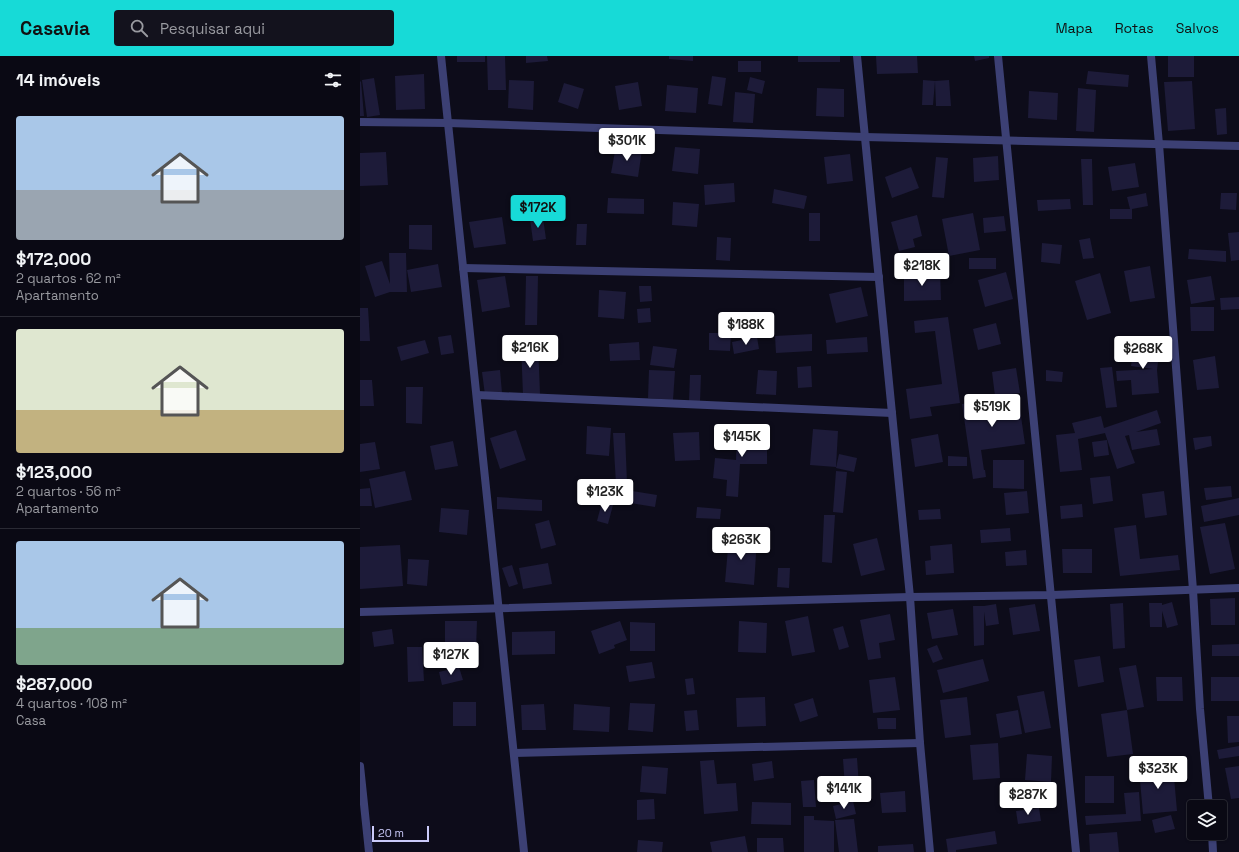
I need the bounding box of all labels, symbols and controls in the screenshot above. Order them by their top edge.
search box [114,10,394,46]
text: Casavia [20,16,90,41]
icon: search [128,17,150,39]
text: Pesquisar aqui [160,19,265,38]
text: Mapa [1055,19,1093,37]
text: Rotas [1115,19,1154,37]
text: Salvos [1176,19,1219,37]
text: 14 imóveis [16,69,100,91]
icon: filters [322,69,344,91]
pin: $301K [599,128,655,162]
text: $301K [608,132,646,149]
icon: home [144,142,216,214]
pin: $172K [510,195,566,229]
text: $172K [520,199,556,216]
text: $172,000 [16,248,91,270]
pin: $218K [894,253,950,287]
text: $218K [903,257,941,274]
text: 2 quartos · 62 m² [16,270,121,287]
text: Apartamento [16,287,99,304]
pin: $188K [718,312,774,346]
text: $188K [727,316,765,333]
pin: $216K [502,335,558,369]
pin: $268K [1115,336,1171,370]
text: $216K [511,339,549,356]
text: $268K [1123,340,1163,357]
icon: home [144,355,216,427]
pin: $519K [964,394,1020,428]
text: $519K [973,398,1011,415]
pin: $145K [714,424,770,458]
text: $145K [723,428,761,445]
text: $123,000 [16,461,92,483]
pin: $123K [577,479,633,513]
text: 2 quartos · 56 m² [16,483,121,500]
text: $123K [586,483,624,500]
text: Apartamento [16,500,99,517]
pin: $263K [713,527,769,561]
text: $263K [721,531,761,548]
icon: home [144,567,216,639]
pin: $127K [423,642,479,676]
text: $127K [433,646,469,663]
text: $287,000 [16,673,93,695]
text: 4 quartos · 108 m² [16,695,127,712]
text: Casa [16,712,46,729]
pin: $323K [1130,756,1186,790]
text: $323K [1138,760,1178,777]
pin: $141K [816,776,872,810]
text: $141K [826,780,862,797]
pin: $287K [1000,782,1056,816]
text: $287K [1009,786,1047,803]
map controls [1187,800,1227,840]
button: layers [1187,800,1227,840]
scale bar [372,824,429,843]
text: 20 m [378,826,404,840]

